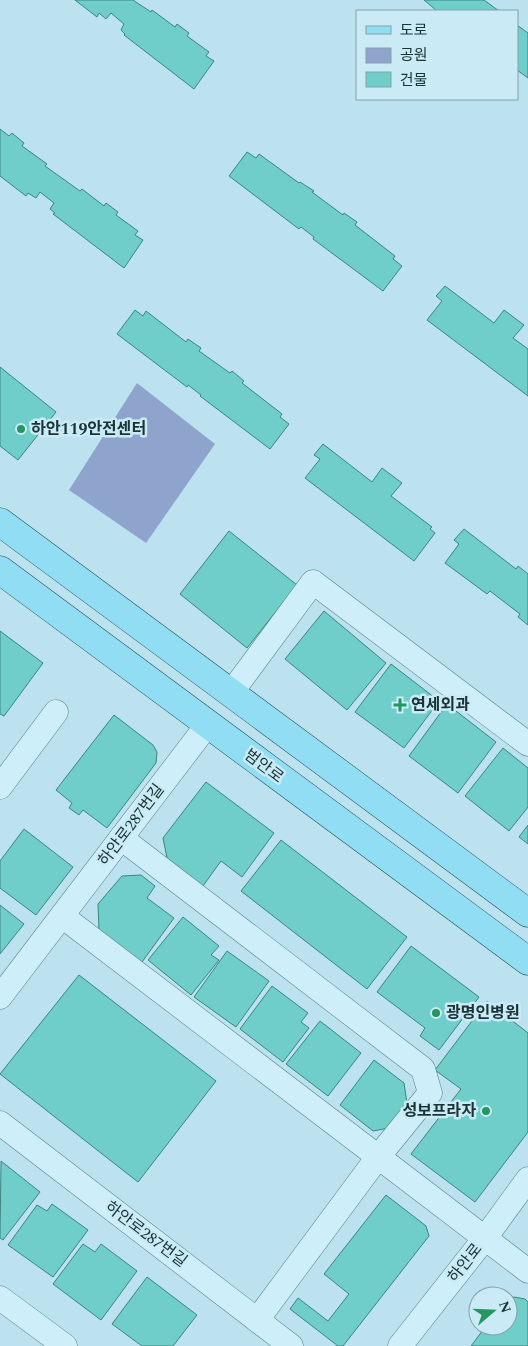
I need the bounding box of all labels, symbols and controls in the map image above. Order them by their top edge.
legend [356,10,518,100]
text: 도로 [400,19,428,42]
text: 공원 [400,44,428,67]
text: 건물 [400,69,428,92]
place label: 하안119안전센터 [31,417,146,441]
marker: 하안119안전센터 [15,423,27,435]
place label: 연세외과 [411,693,470,717]
marker: 연세외과 [393,698,407,712]
street label: 범안로 [239,743,289,789]
street label: 하안로287번길 [92,779,170,871]
place label: 광명인병원 [446,1001,520,1025]
marker: 광명인병원 [430,1007,442,1019]
place label: 성보프라자 [402,1099,476,1123]
marker: 성보프라자 [480,1105,492,1117]
street label: 하안로287번길 [100,1195,192,1273]
street label: 하안로 [442,1238,488,1288]
north arrow [468,1286,518,1336]
text: N [493,1298,517,1316]

